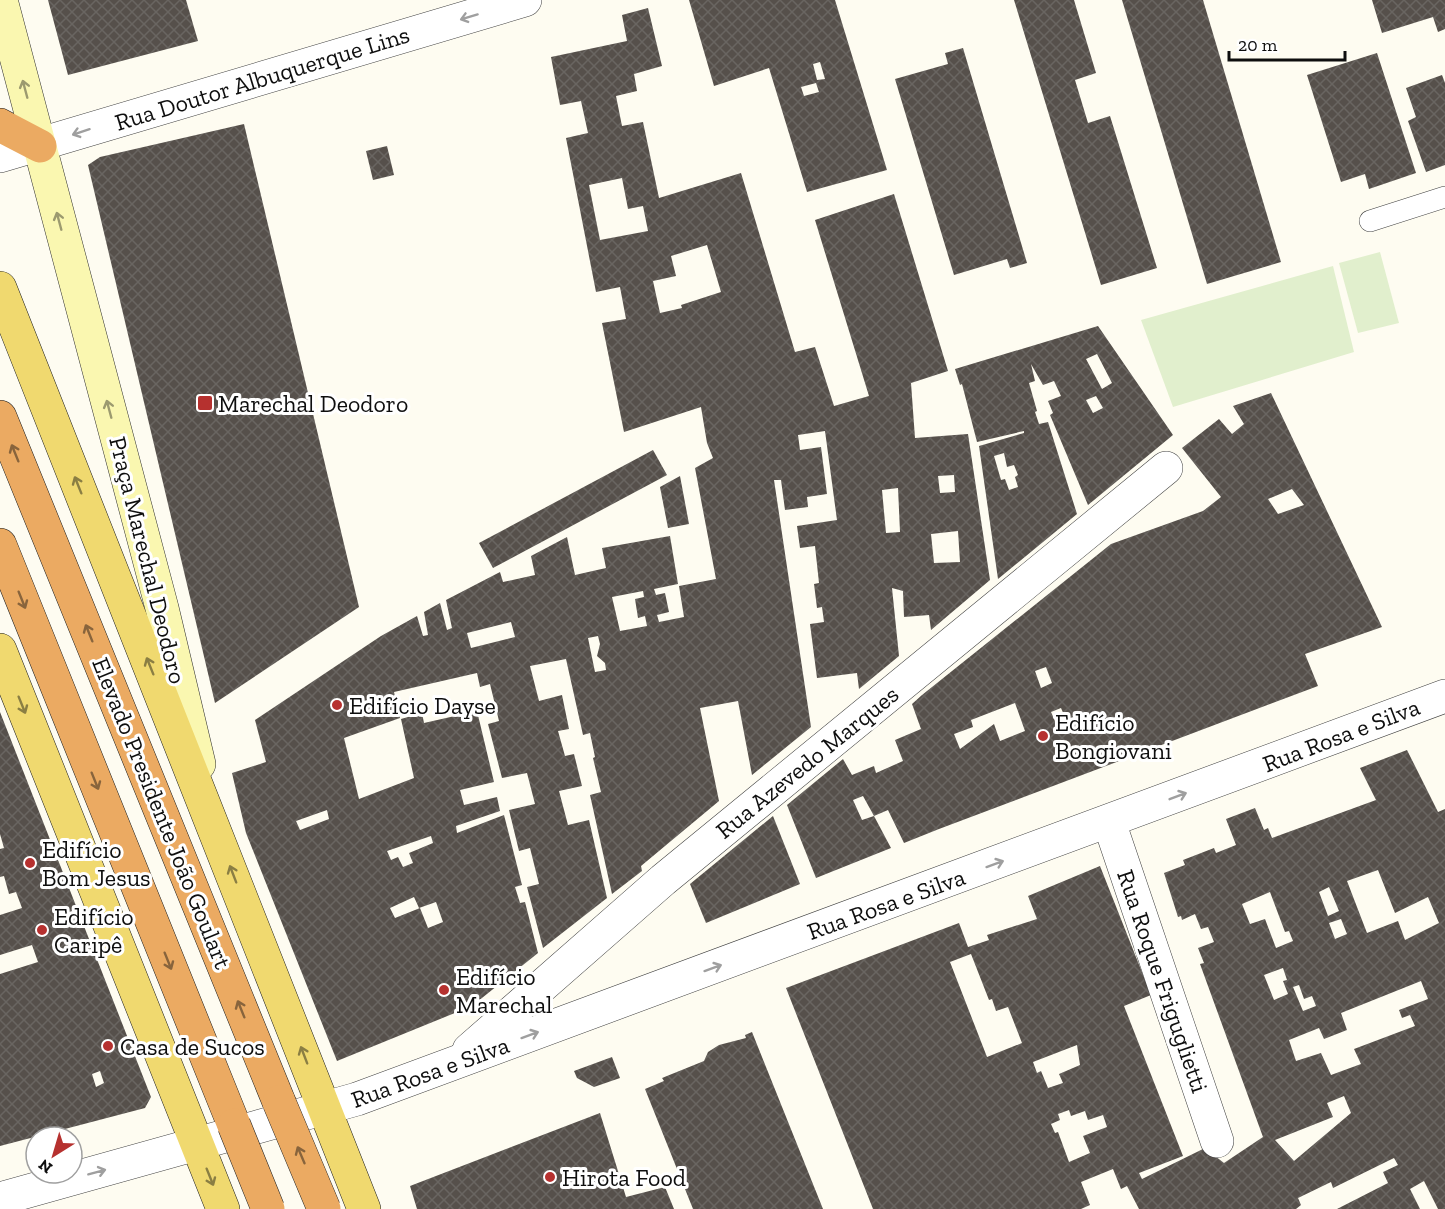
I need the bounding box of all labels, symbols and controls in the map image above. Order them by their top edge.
one-way arrow [460,12,479,23]
street label: Rua Doutor Albuquerque Lins [111,19,413,137]
scale bar [1229,24,1344,62]
text: 20 m [1238,34,1278,56]
one-way arrow [18,80,30,99]
one-way arrow [72,128,91,139]
one-way arrow [53,211,65,230]
place label: Marechal Deodoro [218,389,408,418]
marker: Marechal Deodoro [196,394,214,412]
one-way arrow [103,400,115,419]
street label: Praça Marechal Deodoro [103,433,193,687]
one-way arrow [9,444,20,463]
one-way arrow [72,476,83,495]
one-way arrow [17,590,28,608]
one-way arrow [83,625,94,643]
street label: Elevado Presidente João Goulart [86,653,238,973]
one-way arrow [144,657,155,676]
street label: Rua Azevedo Marques [710,679,904,845]
place label: Edifício Dayse [349,691,496,720]
street label: Rua Rosa e Silva [1258,692,1424,778]
one-way arrow [17,695,28,713]
marker: Edifício Dayse [330,698,344,712]
place label: Edifício Bongiovani [1055,708,1172,765]
marker: Edifício Bongiovani [1036,729,1050,743]
one-way arrow [90,771,101,789]
one-way arrow [1168,790,1186,801]
place label: Edifício Bom Jesus [42,835,151,892]
marker: Edifício Bom Jesus [23,856,37,870]
one-way arrow [985,858,1004,869]
street label: Rua Rosa e Silva [803,862,969,946]
one-way arrow [227,865,238,883]
street label: Rua Roque Friguglietti [1111,866,1215,1097]
place label: Edifício Caripê [54,902,134,959]
marker: Edifício Caripê [35,923,49,937]
one-way arrow [163,952,174,970]
place label: Edifício Marechal [456,962,552,1019]
one-way arrow [704,962,722,973]
marker: Edifício Marechal [437,983,451,997]
one-way arrow [235,1000,246,1018]
one-way arrow [520,1029,539,1040]
street label: Rua Rosa e Silva [347,1030,513,1114]
place label: Casa de Sucos [120,1032,265,1061]
marker: Casa de Sucos [101,1039,115,1053]
one-way arrow [298,1046,309,1065]
north arrow [24,1125,84,1185]
one-way arrow [295,1147,306,1165]
text: N [35,1155,56,1178]
place label: Hirota Food [562,1163,686,1192]
one-way arrow [87,1166,106,1177]
one-way arrow [205,1167,216,1185]
marker: Hirota Food [543,1170,557,1184]

